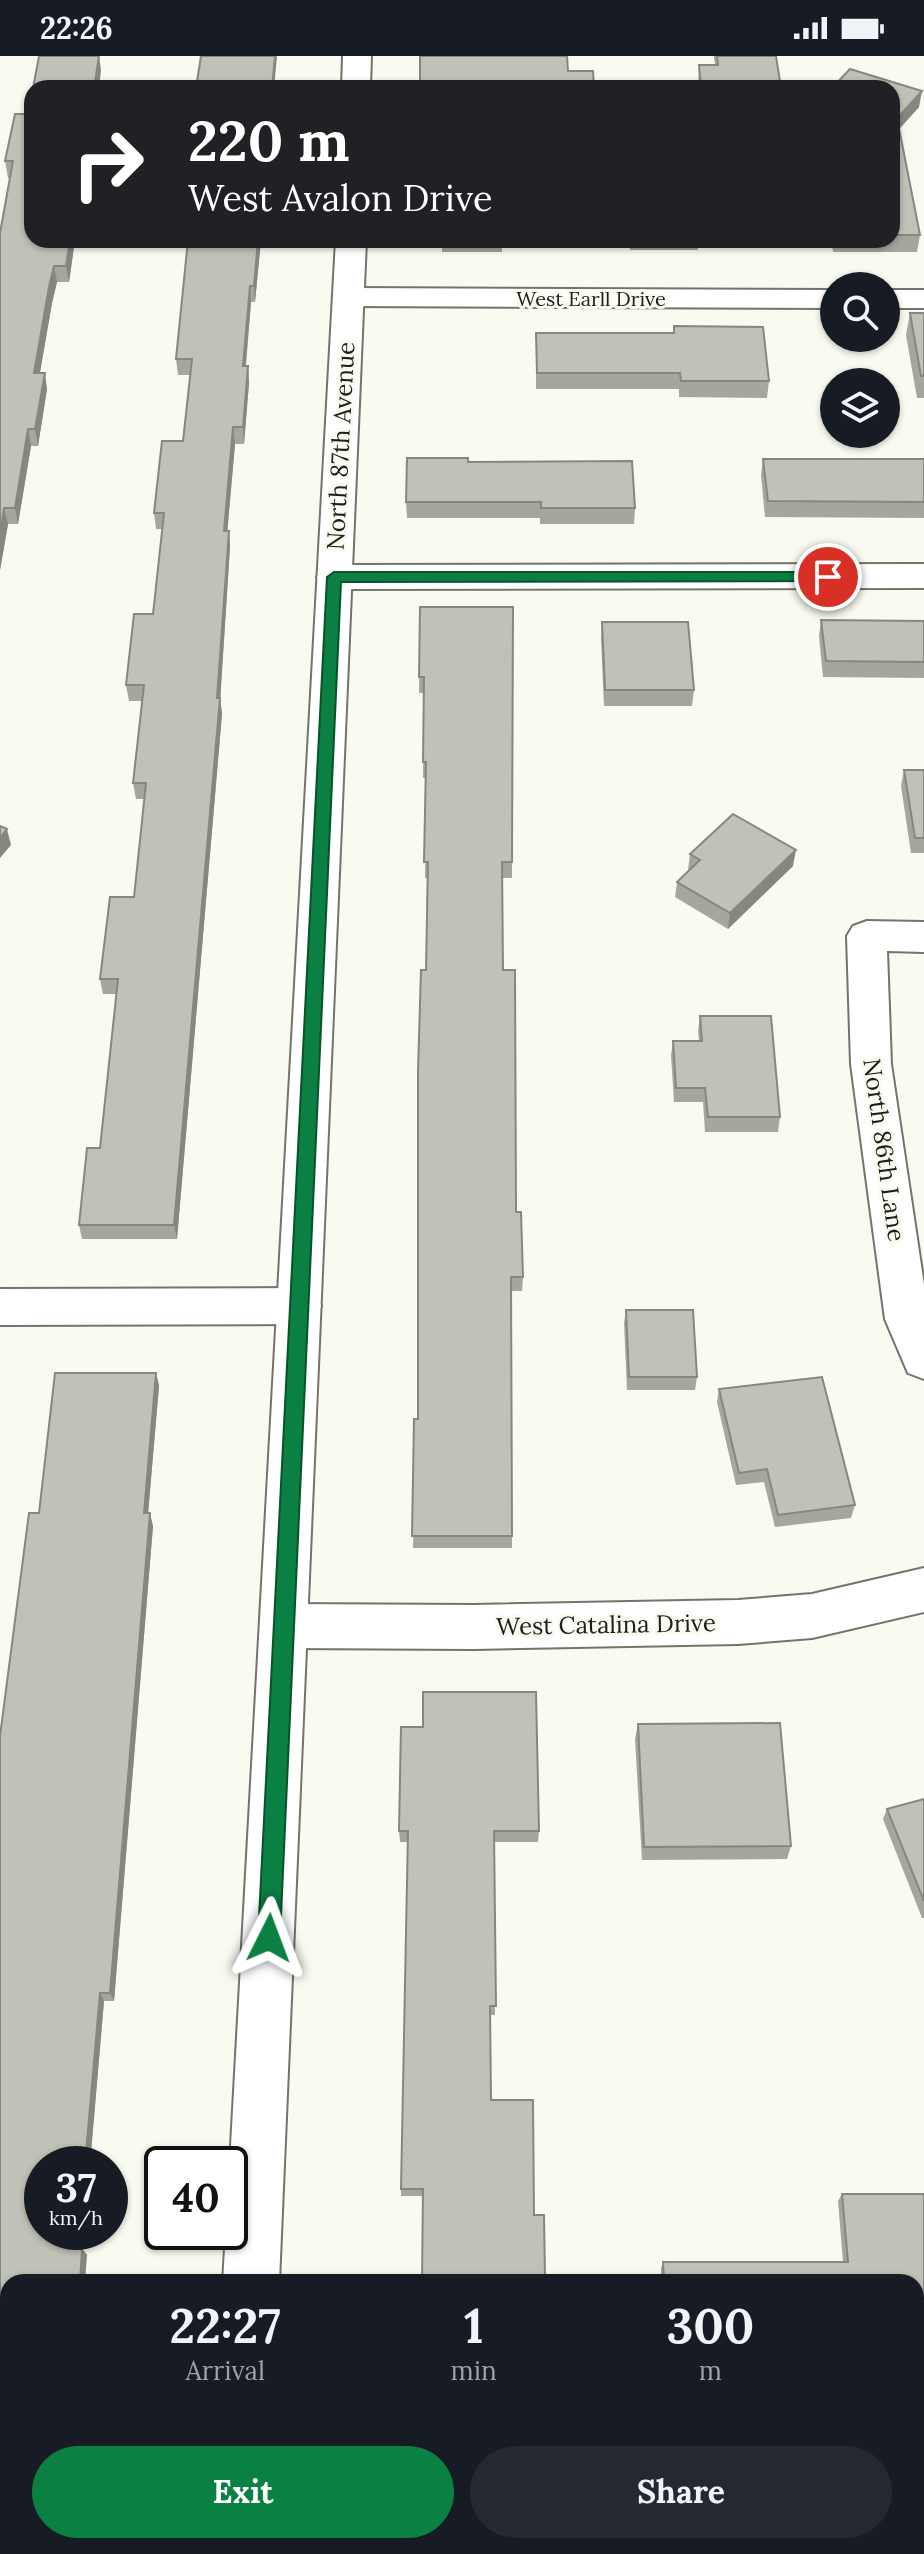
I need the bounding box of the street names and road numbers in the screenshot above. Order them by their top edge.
street label: West Earll Drive [516,286,666,311]
street label: North 87th Avenue [320,341,361,551]
street label: North 86th Lane [856,1057,913,1243]
street label: West Catalina Drive [496,1607,716,1642]

